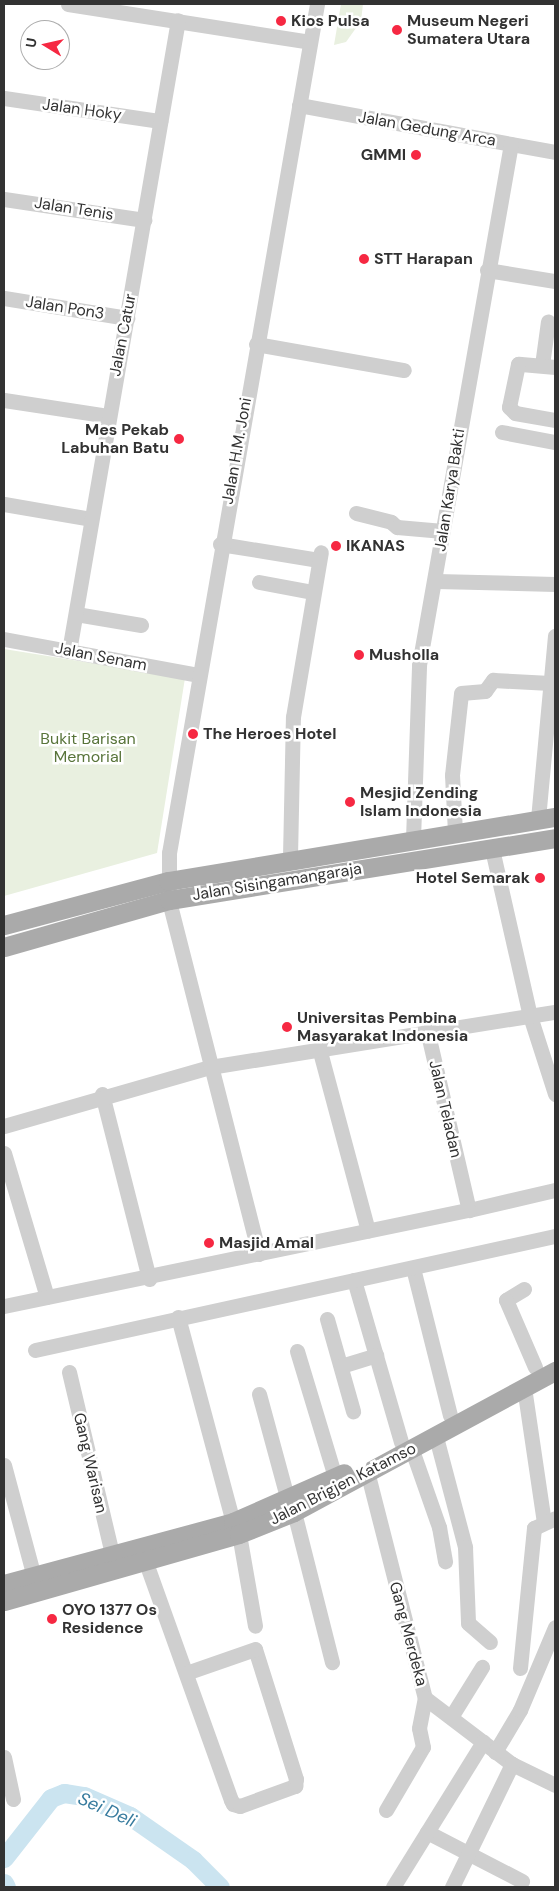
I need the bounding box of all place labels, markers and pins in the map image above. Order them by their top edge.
place label: Kios Pulsa [291,11,370,31]
place label: Museum Negeri Sumatera Utara [407,11,530,49]
marker: Kios Pulsa [275,15,287,27]
marker: Museum Negeri Sumatera Utara [391,24,403,36]
place label: GMMI [361,145,406,165]
marker: GMMI [410,149,422,161]
place label: STT Harapan [374,249,473,269]
marker: STT Harapan [358,253,370,265]
place label: Mes Pekab Labuhan Batu [61,420,169,458]
marker: Mes Pekab Labuhan Batu [173,433,185,445]
place label: IKANAS [346,536,405,556]
marker: IKANAS [330,540,342,552]
place label: Musholla [369,645,439,665]
marker: Musholla [353,649,365,661]
place label: The Heroes Hotel [203,724,336,744]
marker: The Heroes Hotel [187,728,199,740]
place label: Mesjid Zending Islam Indonesia [360,783,482,821]
marker: Mesjid Zending Islam Indonesia [344,796,356,808]
place label: Hotel Semarak [416,868,530,888]
marker: Hotel Semarak [534,872,546,884]
place label: Universitas Pembina Masyarakat Indonesia [297,1008,468,1046]
marker: Universitas Pembina Masyarakat Indonesia [281,1021,293,1033]
place label: Masjid Amal [219,1233,314,1253]
marker: Masjid Amal [203,1237,215,1249]
place label: OYO 1377 Os Residence [62,1600,157,1638]
marker: OYO 1377 Os Residence [46,1613,58,1625]

